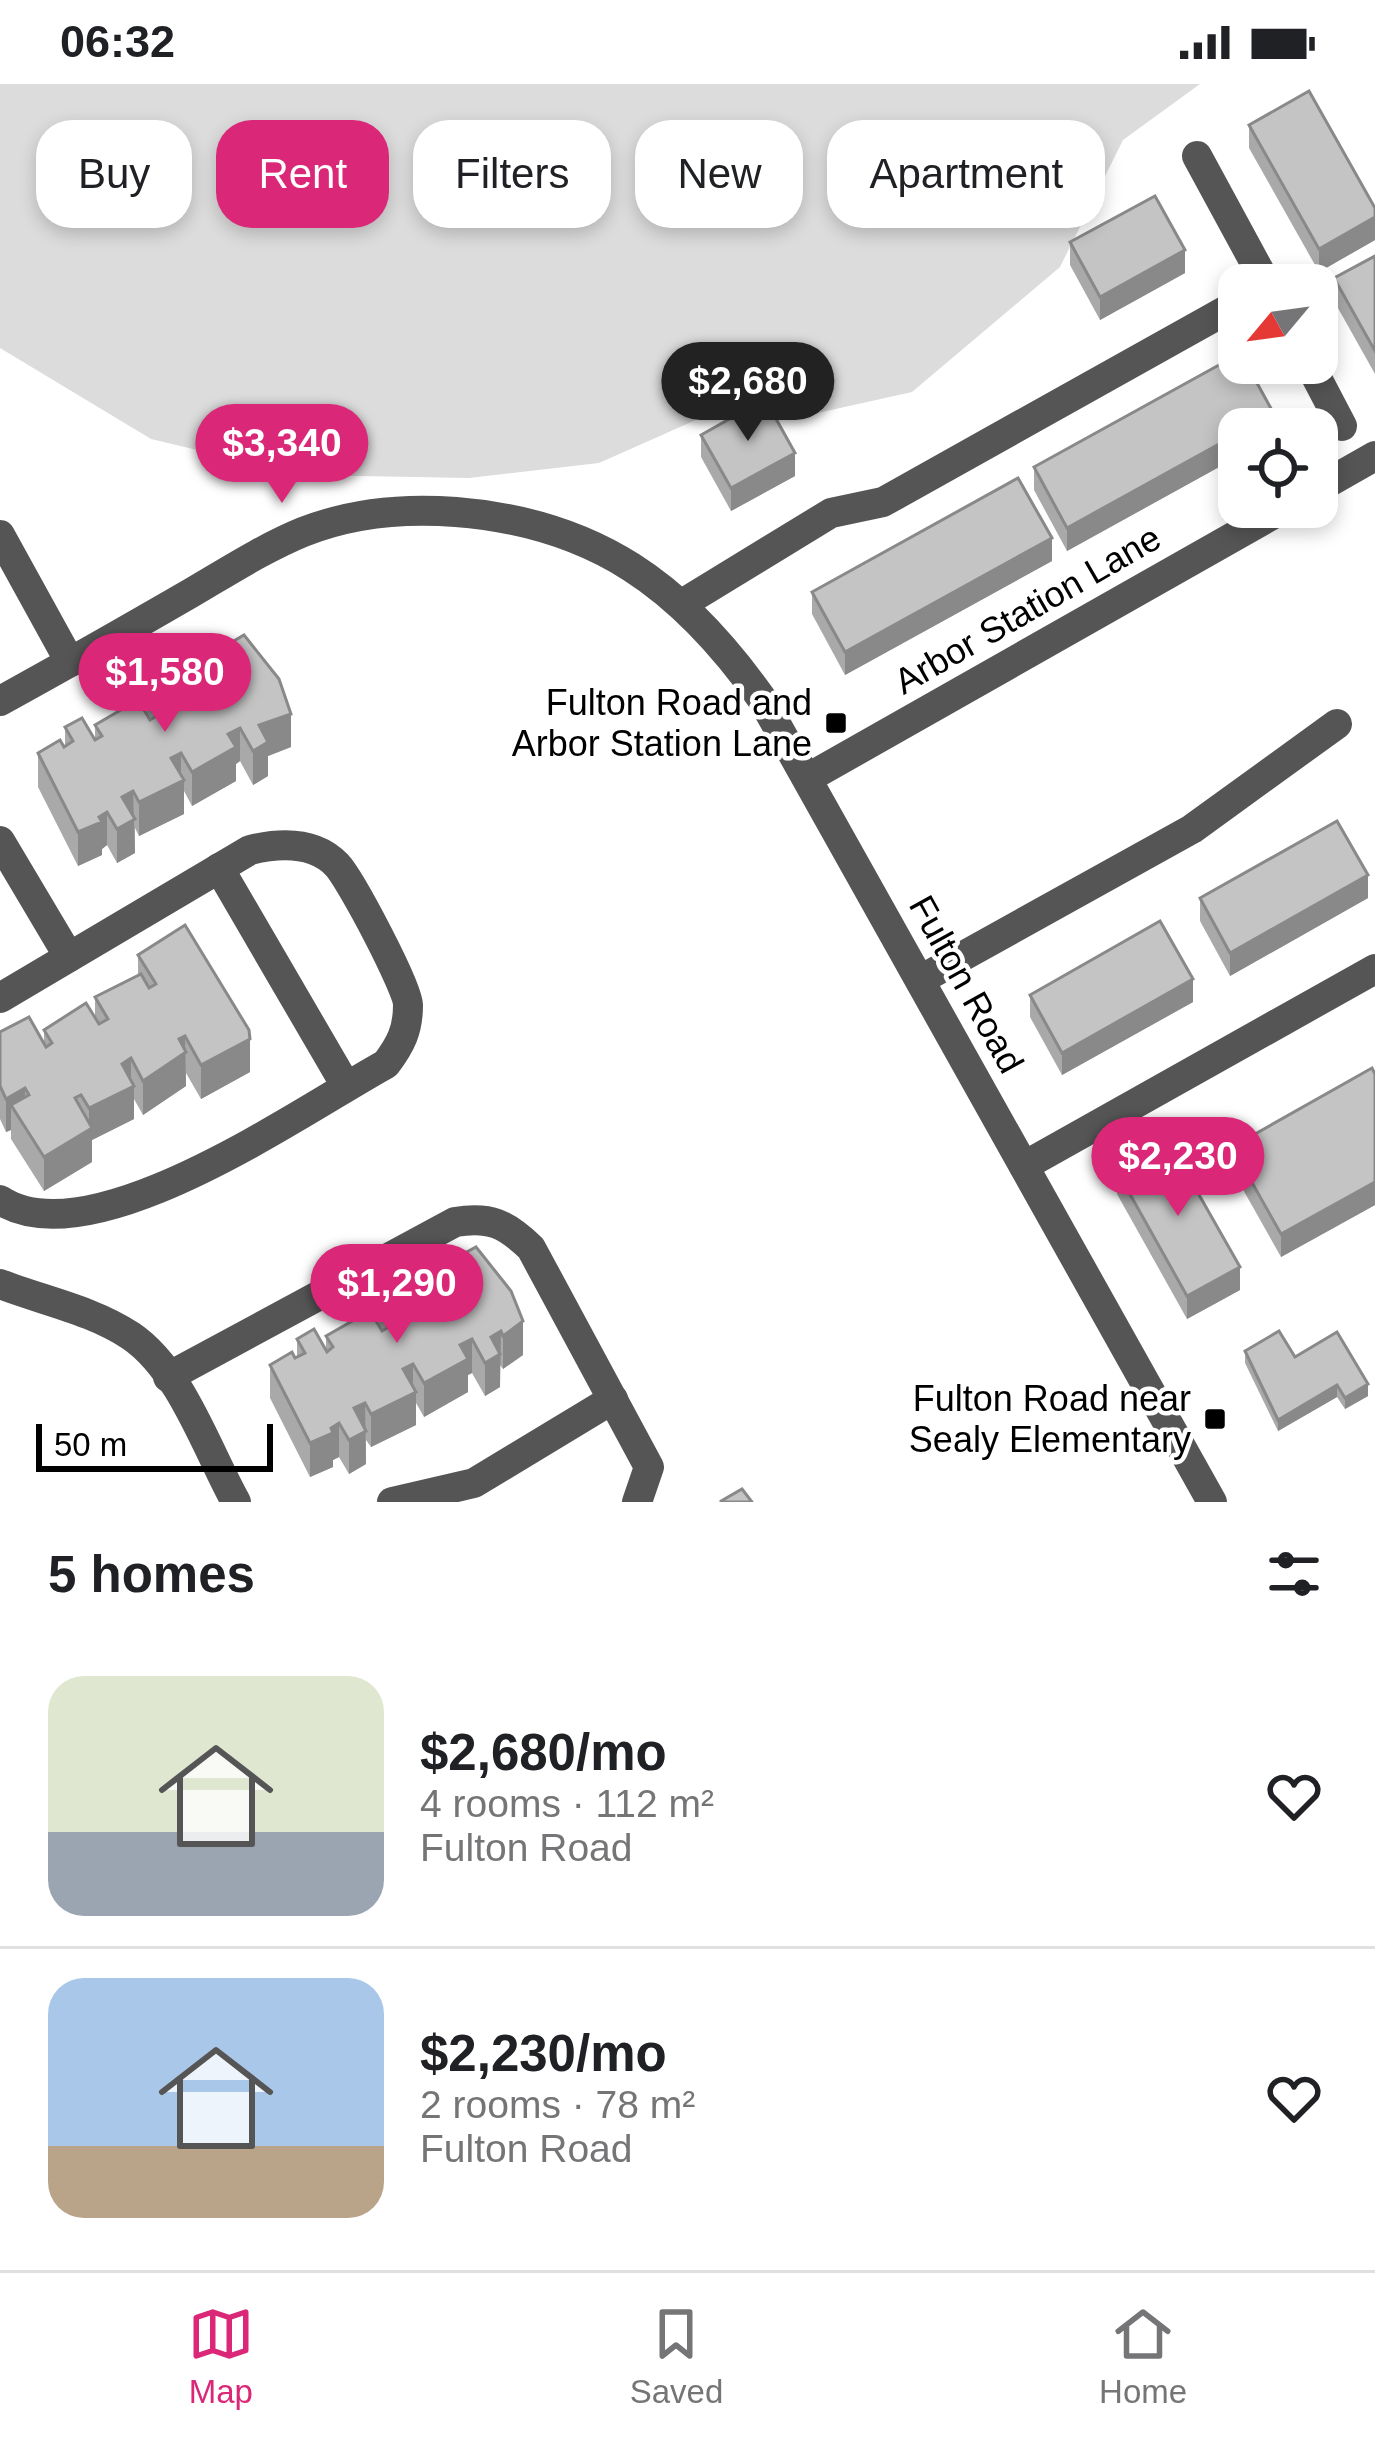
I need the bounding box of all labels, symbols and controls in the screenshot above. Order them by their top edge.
text: 06:32 [60,16,175,67]
chip: Buy [36,120,192,228]
chip: Rent [216,120,389,228]
chip: Filters [413,120,611,228]
chip: New [635,120,803,228]
chip: Apartment [827,120,1105,228]
north arrow [1218,264,1338,384]
map controls [1218,264,1338,528]
pin: $2,680 [650,342,846,444]
text: $2,680 [688,359,808,402]
pin: $3,340 [184,404,380,506]
button: locate [1218,408,1338,528]
text: $3,340 [222,421,342,464]
street label: Arbor Station Lane [887,517,1167,702]
pin: $1,580 [67,633,263,735]
text: $1,580 [105,650,225,693]
place label: Fulton Road and Arbor Station Lane [512,682,812,764]
marker: Fulton Road and Arbor Station Lane [823,710,849,736]
street label: Fulton Road [901,889,1032,1080]
pin: $2,230 [1080,1117,1276,1219]
text: $2,230 [1118,1134,1238,1177]
pin: $1,290 [299,1244,495,1346]
text: $1,290 [337,1261,457,1304]
place label: Fulton Road near Sealy Elementary [909,1378,1191,1460]
marker: Fulton Road near Sealy Elementary [1202,1406,1228,1432]
scale bar [36,1418,273,1471]
text: 50 m [54,1426,127,1463]
icon: filters [1261,1541,1327,1607]
text: 5 homes [48,1546,255,1603]
icon: home [144,1724,288,1868]
text: $2,680/mo [420,1724,667,1781]
icon: heart [1261,1763,1327,1829]
text: 4 rooms · 112 m² [420,1782,714,1825]
text: Fulton Road [420,1826,632,1869]
text: $2,230/mo [420,2025,667,2082]
icon: home [144,2026,288,2170]
icon: heart [1261,2065,1327,2131]
text: 2 rooms · 78 m² [420,2083,695,2126]
text: Fulton Road [420,2127,632,2170]
tab: Map [188,2301,254,2411]
tab: Saved [630,2301,723,2411]
tab: Home [1099,2301,1187,2411]

